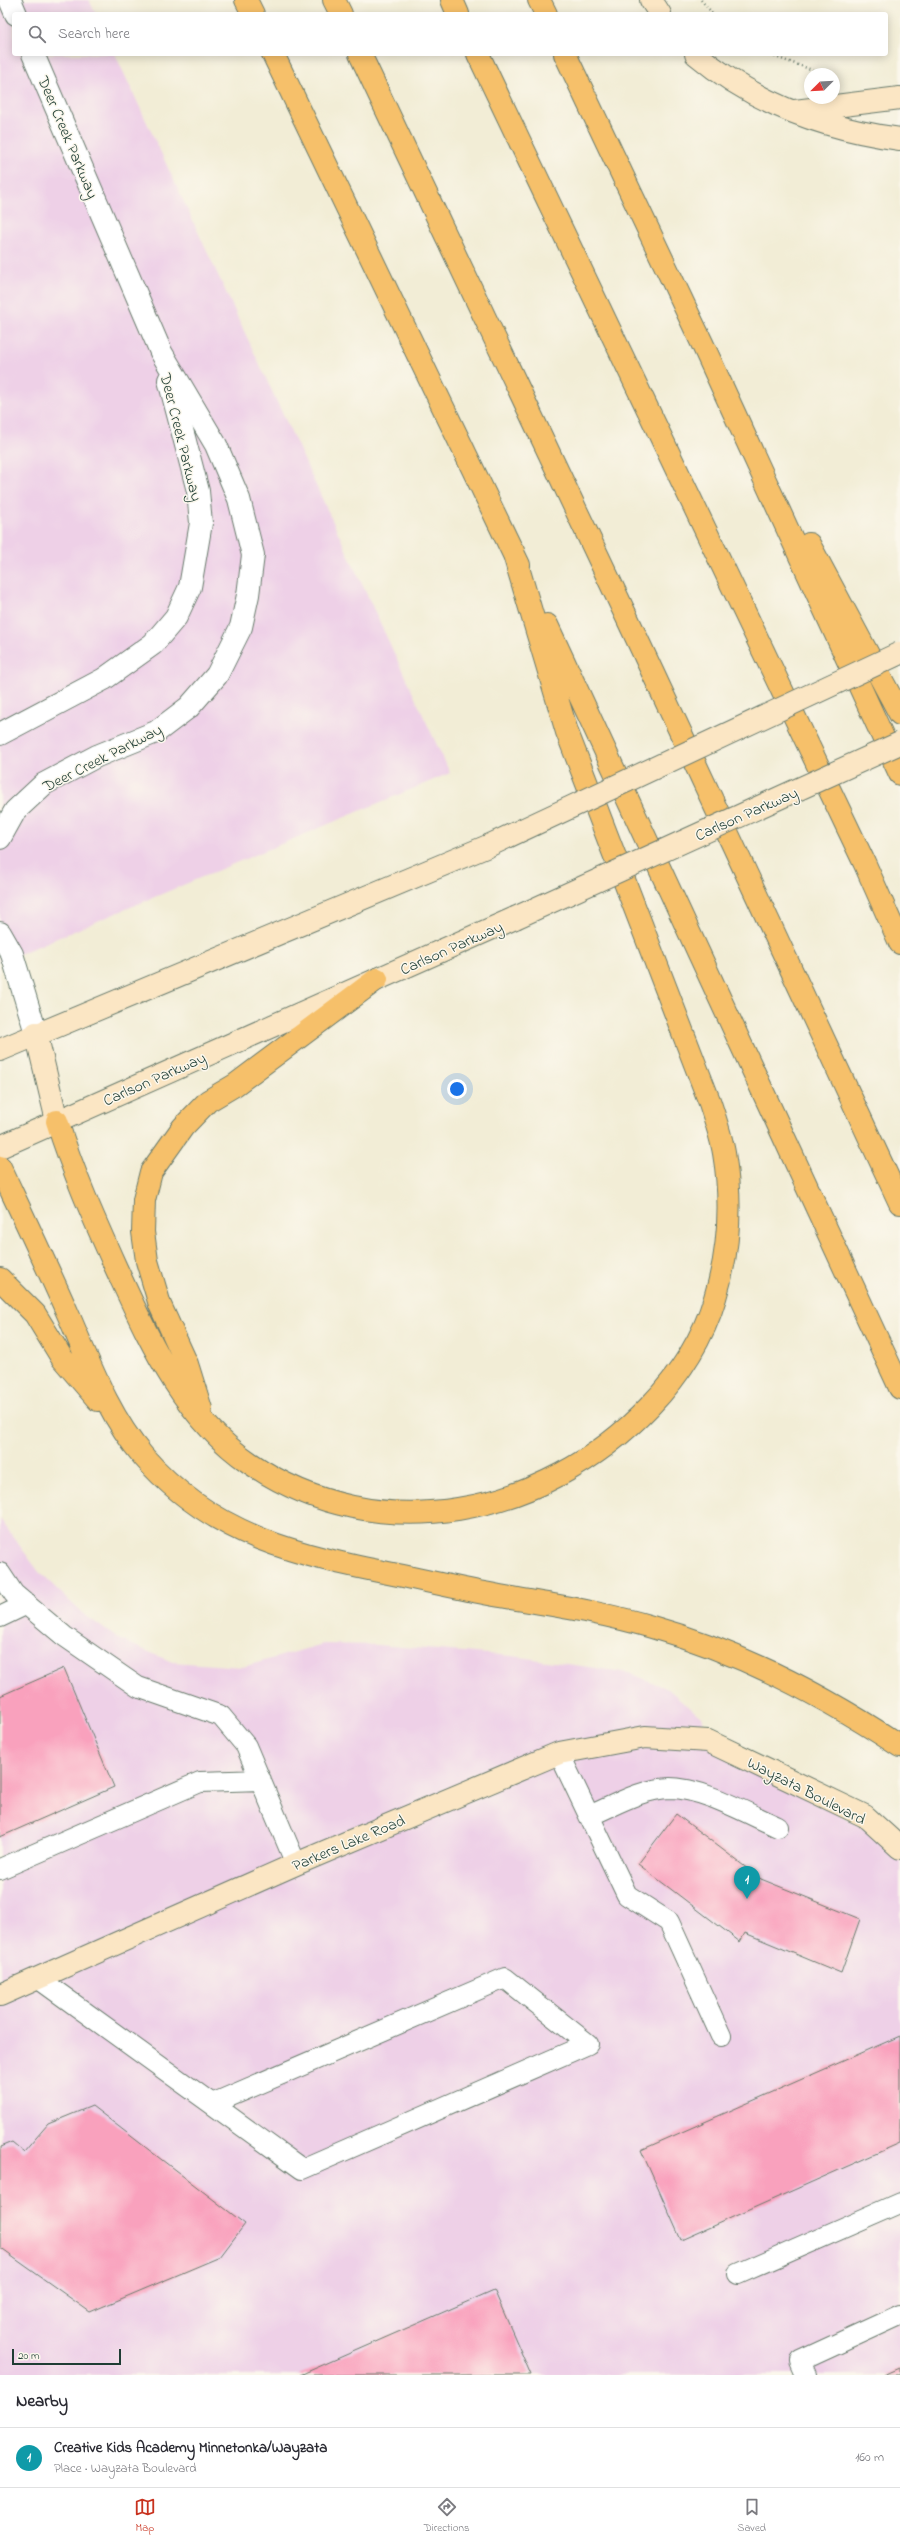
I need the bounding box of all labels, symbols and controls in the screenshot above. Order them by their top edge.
search box [12,12,888,56]
icon: search [26,23,48,45]
text: Search here [58,23,130,45]
north arrow [804,68,840,104]
street label: Deer Creek Parkway [30,72,104,203]
street label: Deer Creek Parkway [152,370,208,504]
street label: Deer Creek Parkway [38,718,167,800]
street label: Carlson Parkway [692,781,802,848]
street label: Carlson Parkway [397,915,507,982]
street label: Carlson Parkway [100,1046,210,1113]
your location [447,1079,467,1099]
street label: Wayzata Boulevard [743,1752,870,1832]
street label: Parkers Lake Road [289,1809,409,1878]
pin: 1 [734,1866,760,1899]
scale bar [12,2347,121,2366]
text: 20 m [18,2348,40,2364]
text: Nearby [16,2389,68,2414]
text: Creative Kids Academy Minnetonka/Wayzata [54,2437,327,2459]
text: 1 [27,2448,31,2467]
text: 160 m [855,2448,884,2467]
text: Place · Wayzata Boulevard [54,2459,197,2478]
tab: Map [134,2496,156,2536]
tab: Directions [424,2496,469,2536]
tab: Saved [737,2496,766,2536]

